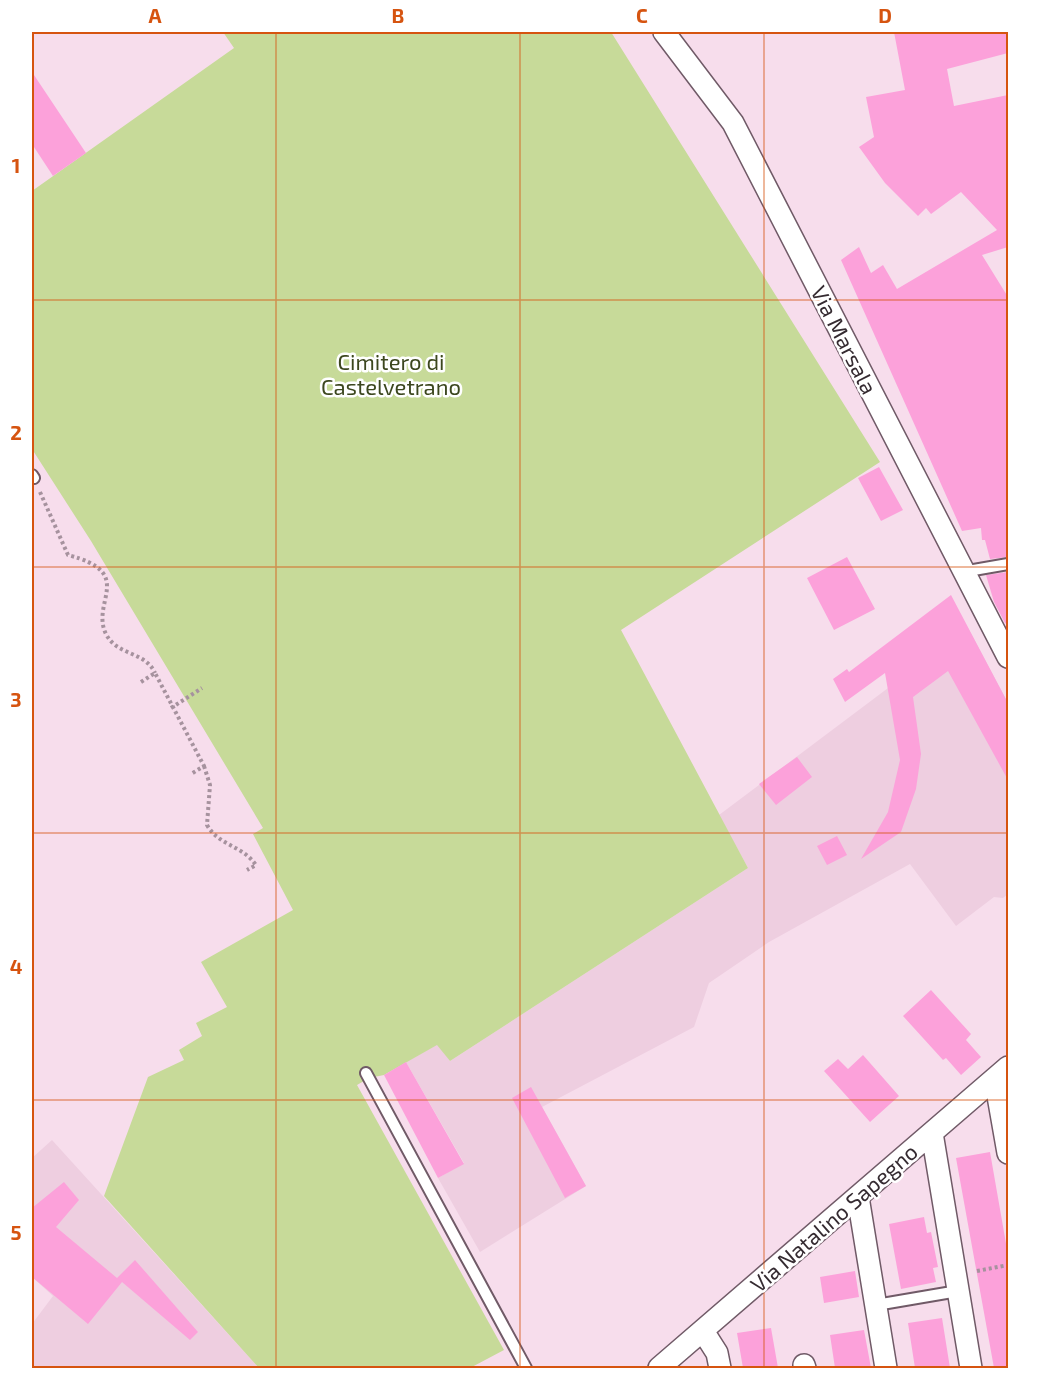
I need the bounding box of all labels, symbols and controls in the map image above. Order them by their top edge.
text: A [148,3,162,27]
text: B [392,3,404,27]
text: C [636,3,648,27]
text: D [878,3,892,27]
text: 1 [12,153,20,177]
street label: Via Marsala [807,281,883,398]
park label: Cimitero di Castelvetrano [321,348,461,399]
text: 2 [10,420,22,444]
text: 3 [10,687,22,711]
text: 4 [10,954,23,978]
street label: Via Natalino Sapegno [745,1138,922,1297]
text: 5 [10,1220,22,1244]

